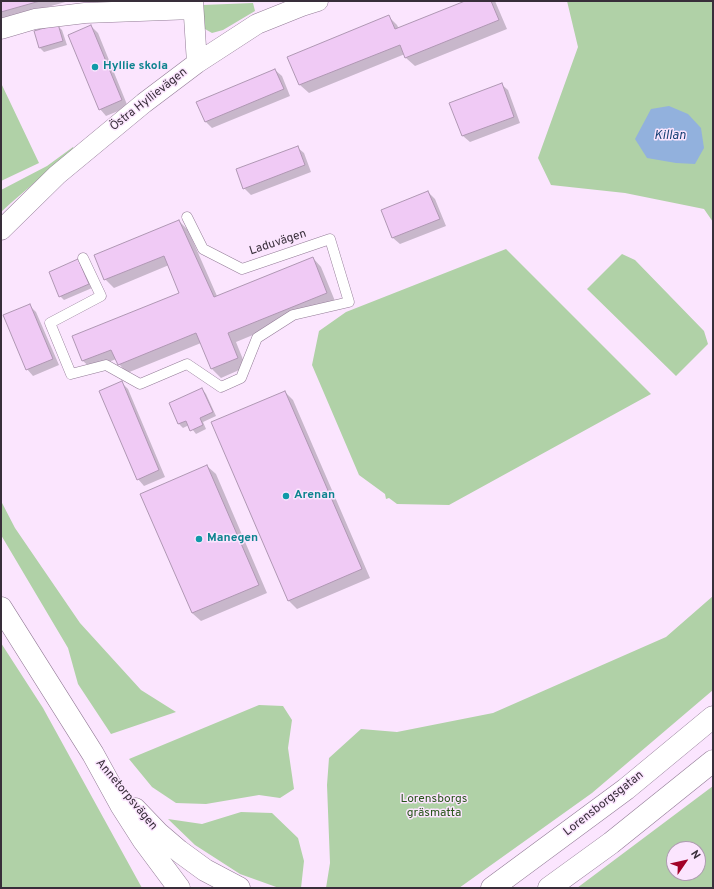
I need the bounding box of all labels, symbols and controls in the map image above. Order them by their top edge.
place label: Hyllie skola [103,60,168,74]
marker: Hyllie skola [90,62,100,72]
street label: Östra Hyllievägen [107,65,191,135]
water label: Killan [654,128,686,144]
street label: Laduvägen [248,227,308,259]
place label: Arenan [294,489,335,503]
marker: Arenan [281,491,291,501]
place label: Manegen [207,532,258,546]
marker: Manegen [194,534,204,544]
street label: Annetorpsvägen [92,757,160,833]
street label: Lorensborgsgatan [561,768,647,840]
park label: Lorensborgs gräsmatta [401,793,467,821]
north arrow [666,841,706,881]
text: N [687,848,703,862]

